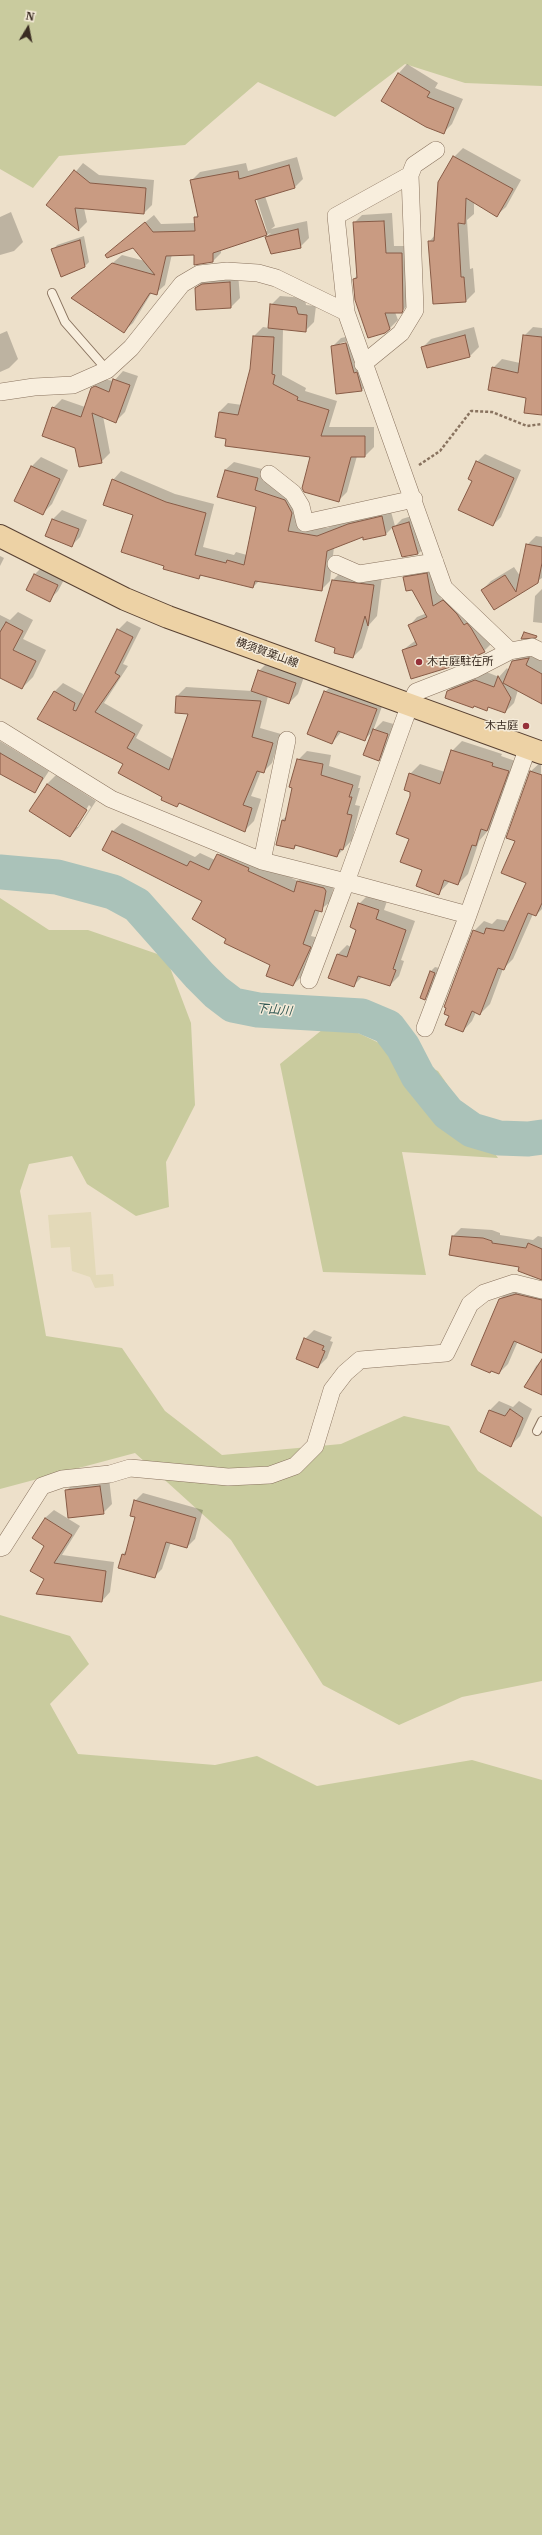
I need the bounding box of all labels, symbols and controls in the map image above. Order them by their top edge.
north arrow [8,8,48,48]
text: N [25,9,36,24]
street label: 横須賀葉山線 [234,636,300,670]
place label: 木古庭駐在所 [427,655,493,669]
marker: 木古庭駐在所 [414,657,424,667]
place label: 木古庭 [485,719,518,733]
marker: 木古庭 [521,721,531,731]
water label: 下山川 [255,1001,293,1019]

